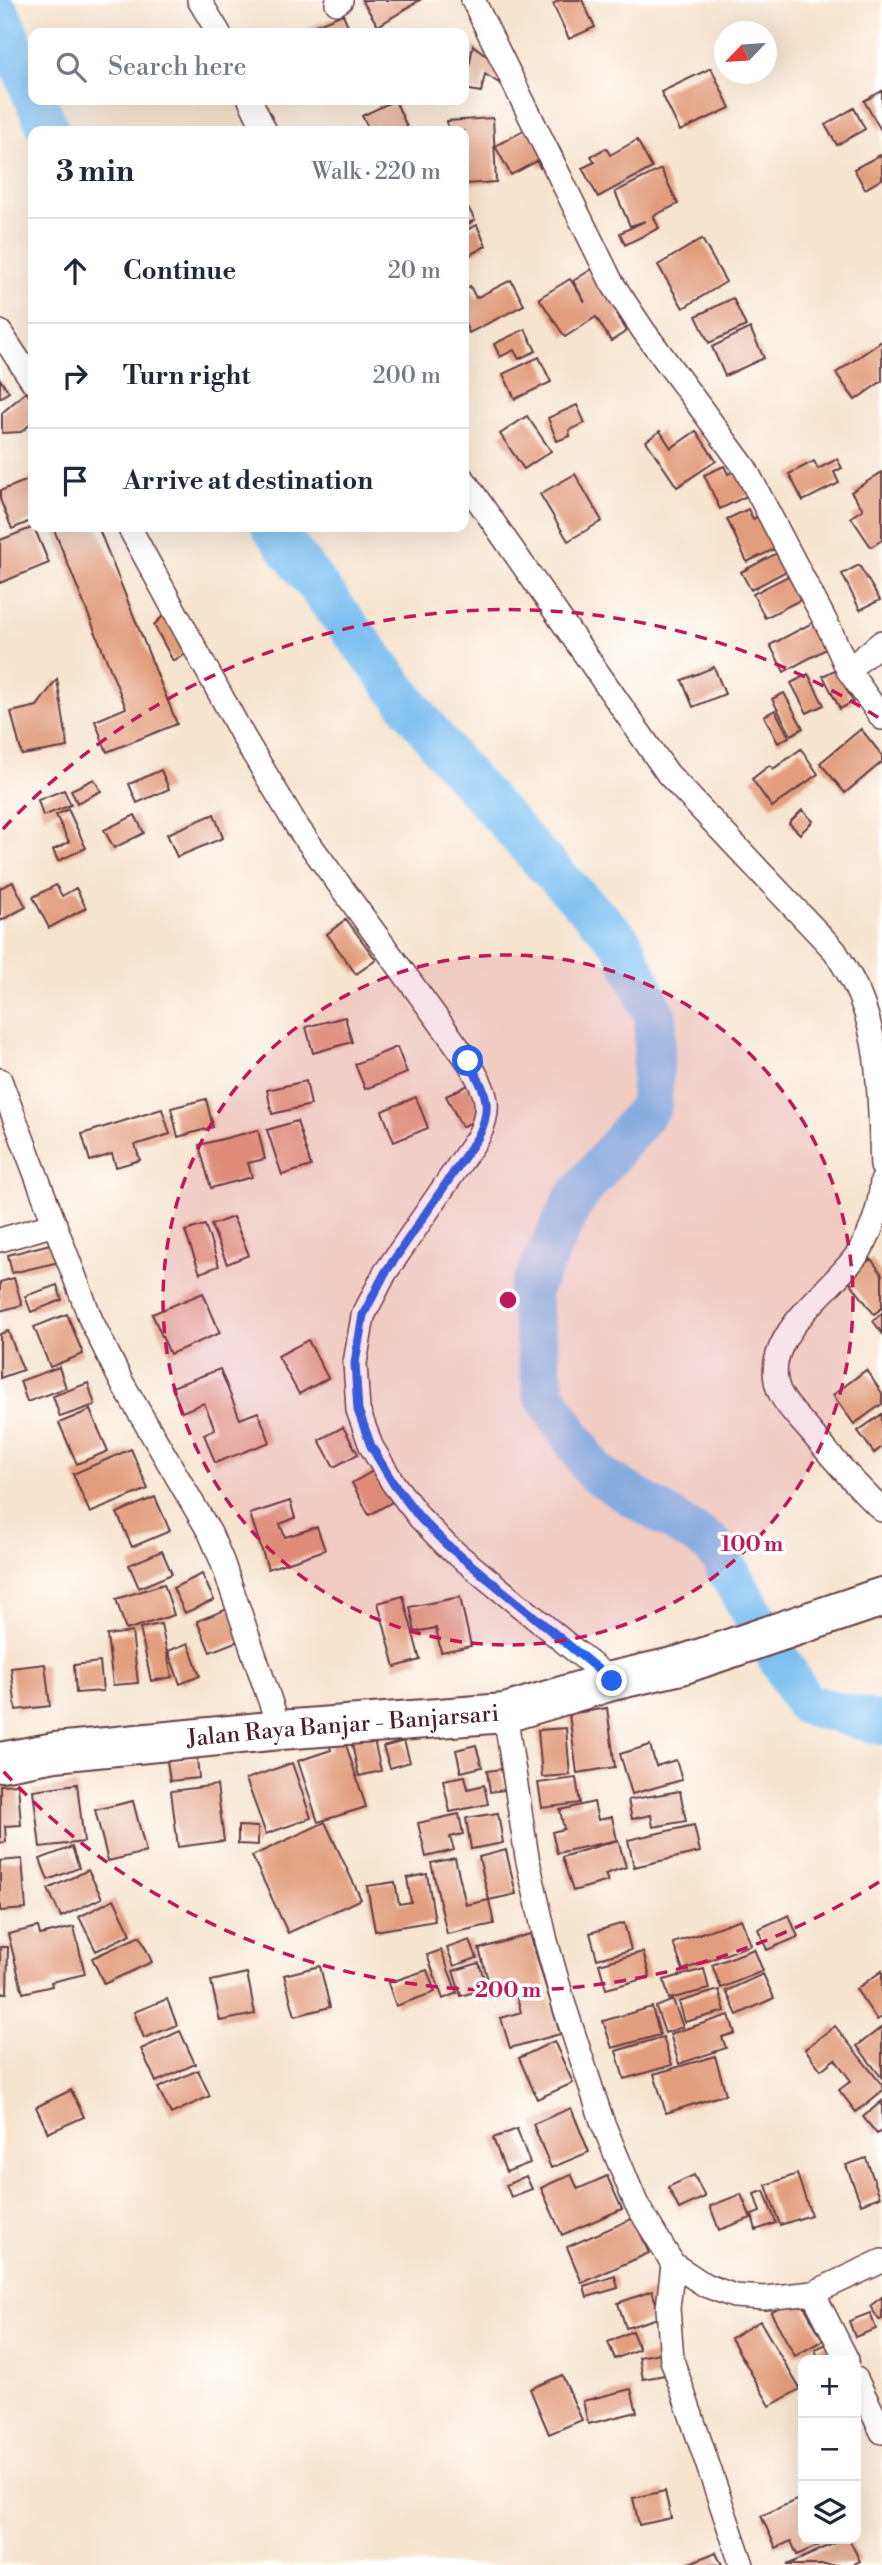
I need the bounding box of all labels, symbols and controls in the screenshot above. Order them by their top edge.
north arrow [714,21,777,84]
search box [28,28,469,105]
icon: search [52,48,90,86]
text: Search here [108,51,247,83]
text: 3 min [56,153,134,191]
text: Walk · 220 m [312,158,441,186]
icon: ahead [56,252,94,290]
text: Continue [123,255,236,287]
text: 20 m [388,257,441,285]
icon: right [56,357,94,395]
text: Turn right [123,360,251,392]
text: 200 m [373,362,441,390]
icon: arrive [56,462,94,500]
text: Arrive at destination [123,465,373,497]
route start [452,1045,483,1076]
centre of rings [496,1288,520,1312]
text: 100 m [721,1532,783,1558]
route end [596,1665,627,1696]
street label: Jalan Raya Banjar - Banjarsari [184,1699,500,1753]
text: 200 m [475,1978,541,2004]
map controls [798,2355,861,2544]
button: + [798,2355,861,2418]
button: − [798,2418,861,2481]
button: layers [798,2481,861,2544]

